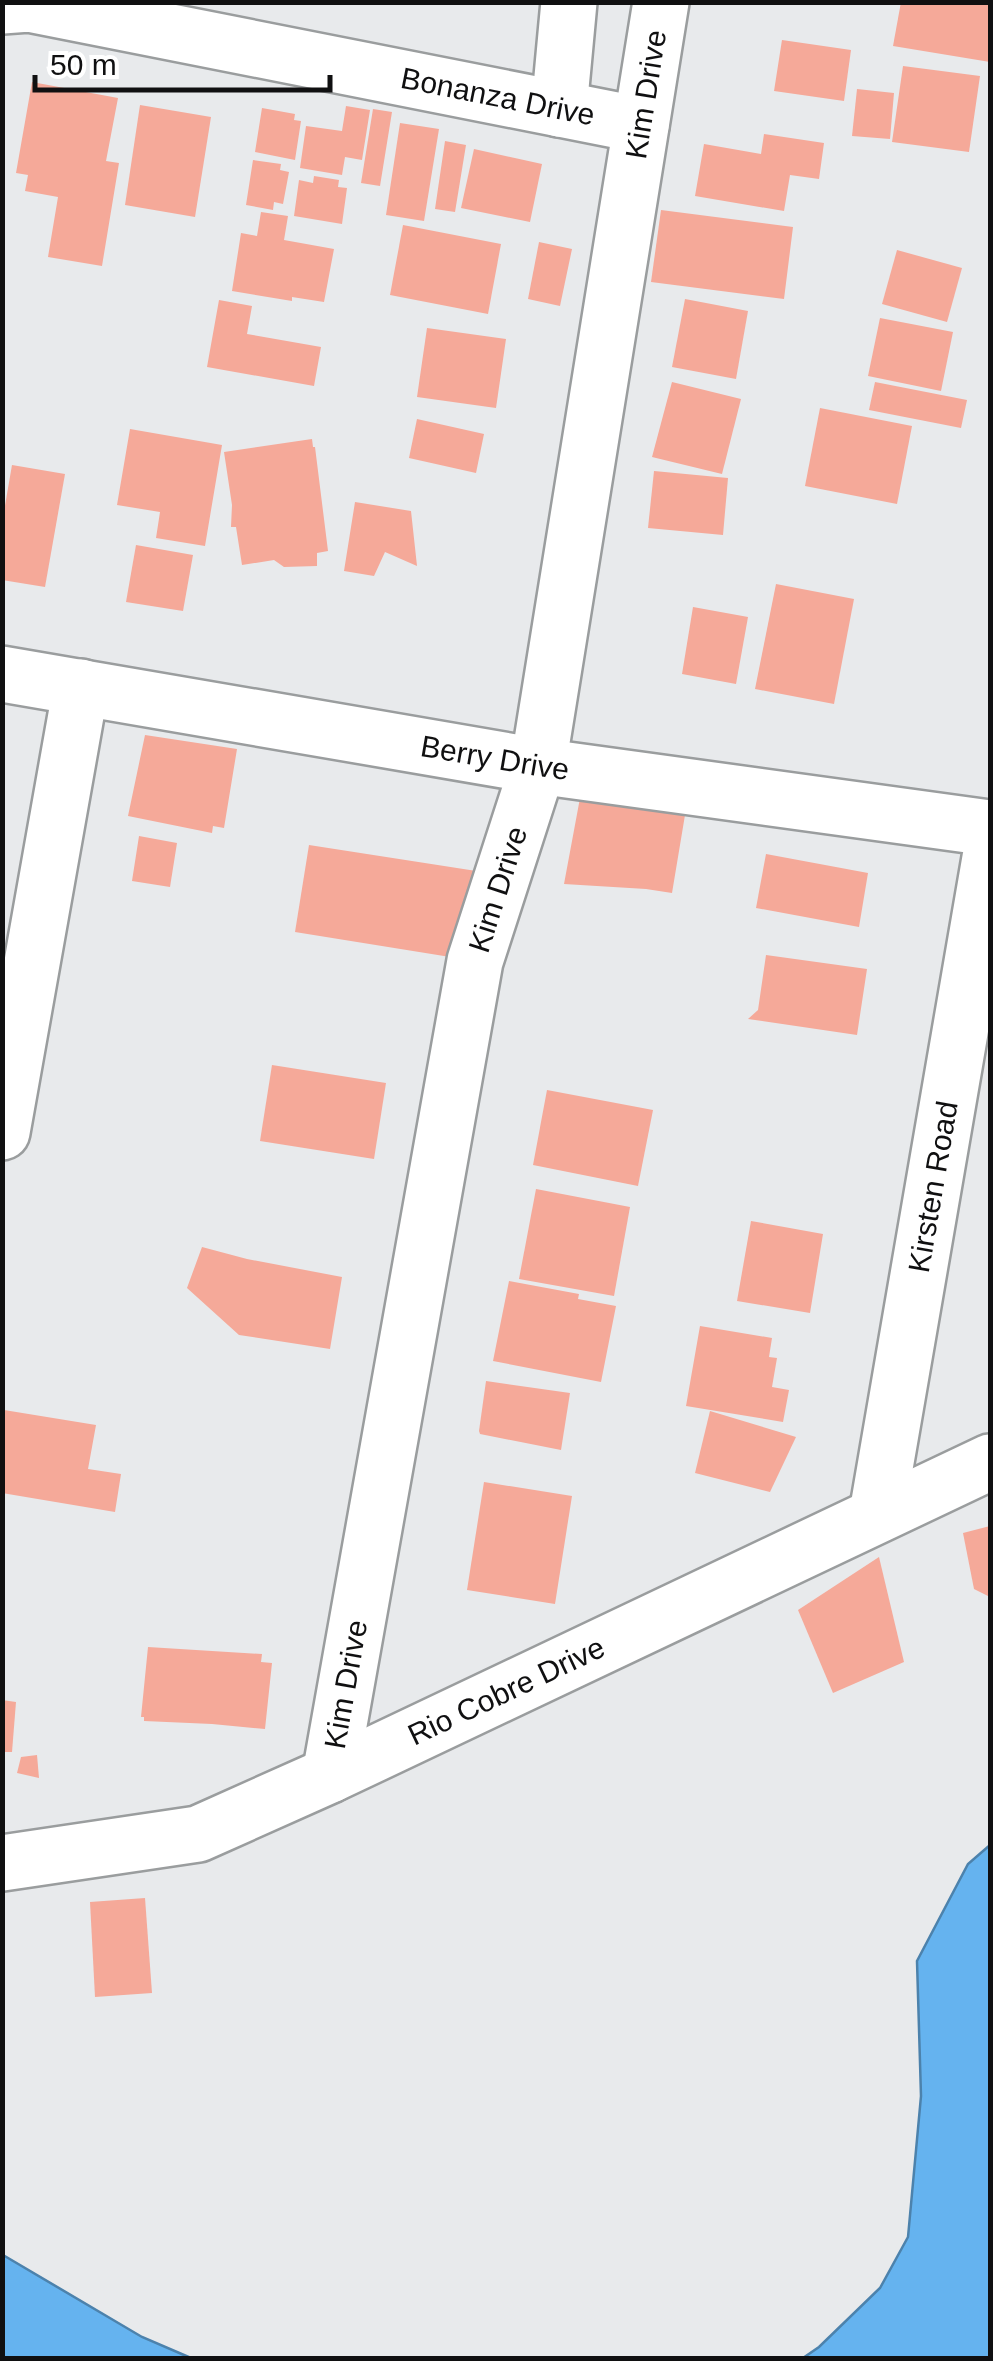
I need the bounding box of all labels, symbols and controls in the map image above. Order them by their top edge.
street label: Kim Drive [619,27,672,161]
scale bar [35,30,330,92]
text: 50 m [50,48,117,81]
street label: Bonanza Drive [398,61,598,131]
street label: Berry Drive [418,729,571,786]
street label: Kim Drive [462,822,533,956]
street label: Kirsten Road [902,1098,964,1275]
street label: Kim Drive [318,1617,373,1751]
street label: Rio Cobre Drive [403,1630,610,1752]

